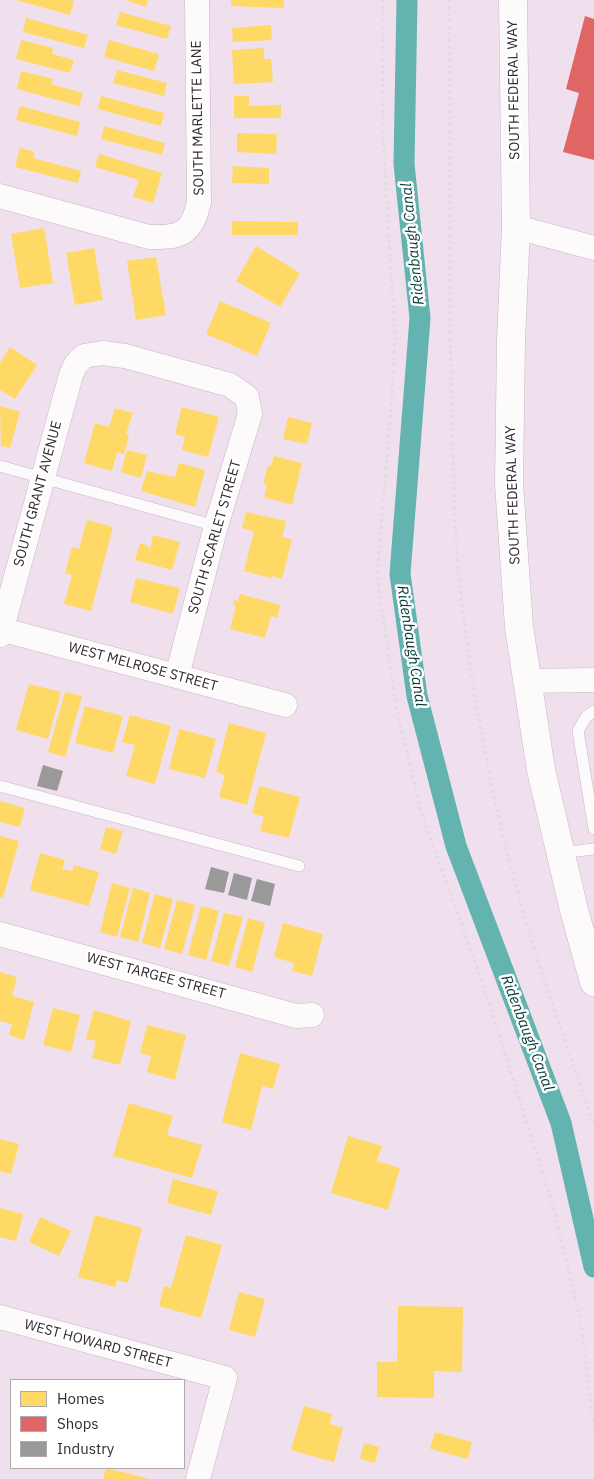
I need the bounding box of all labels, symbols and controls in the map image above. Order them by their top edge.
street label: SOUTH FEDERAL WAY [504,20,524,160]
street label: SOUTH MARLETTE LANE [188,40,208,196]
water label: Ridenbaugh Canal [398,182,428,306]
street label: SOUTH GRANT AVENUE [10,419,66,569]
street label: SOUTH FEDERAL WAY [502,425,524,565]
street label: SOUTH SCARLET STREET [185,458,245,616]
water label: Ridenbaugh Canal [393,584,429,708]
street label: WEST MELROSE STREET [66,639,220,695]
street label: WEST TARGEE STREET [85,949,227,1003]
water label: Ridenbaugh Canal [497,973,557,1093]
street label: WEST HOWARD STREET [22,1316,174,1372]
legend [10,1379,185,1469]
text: Homes [57,1389,105,1408]
text: Shops [57,1414,99,1433]
text: Industry [57,1439,114,1458]

